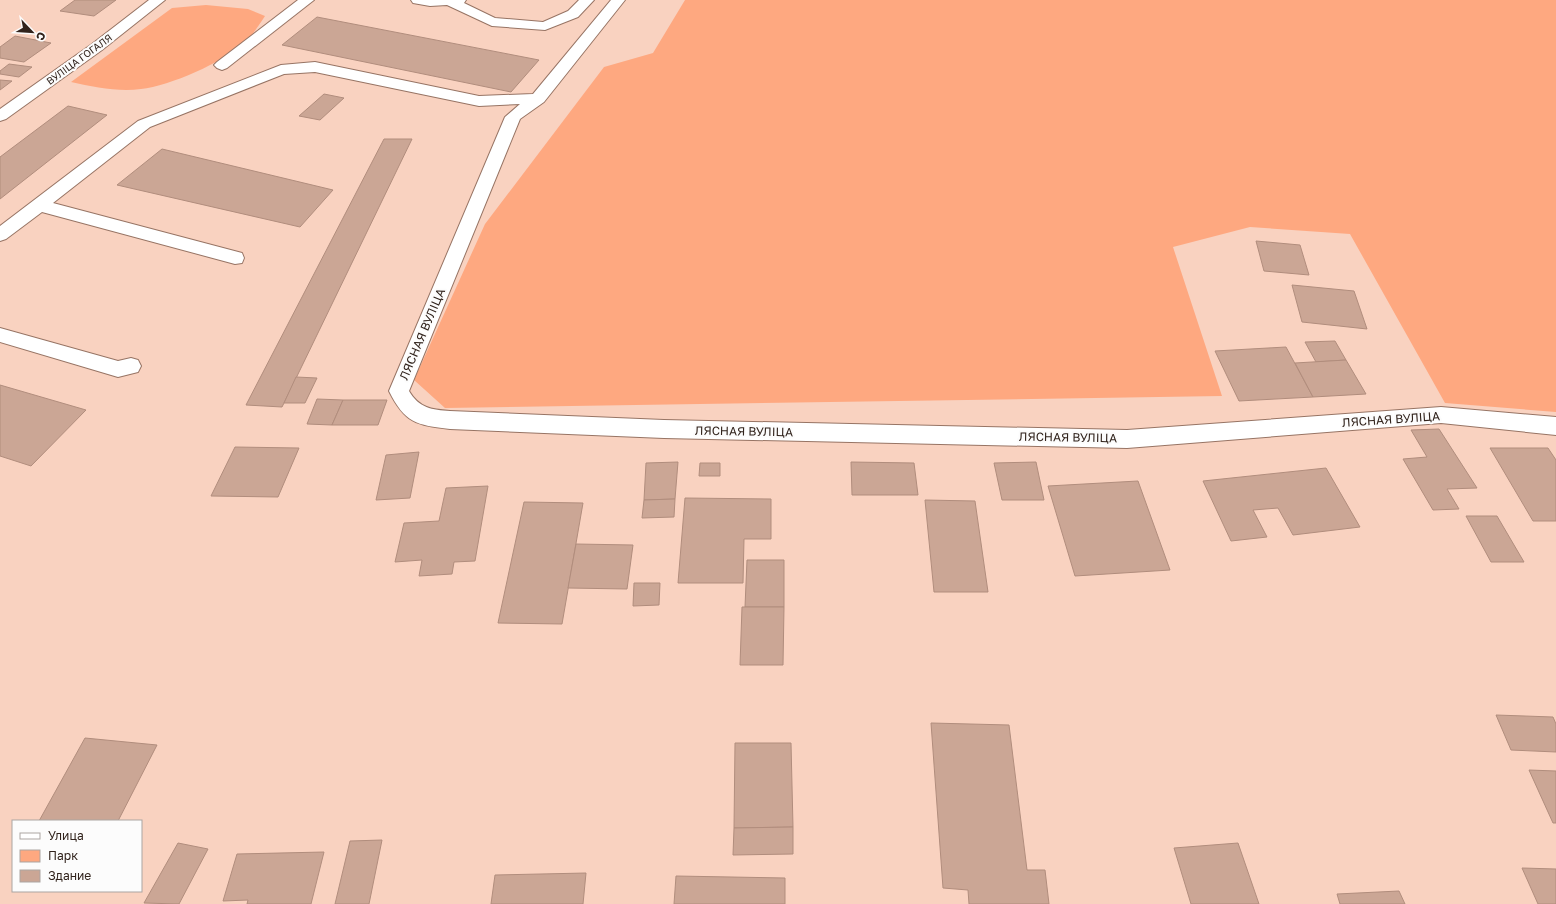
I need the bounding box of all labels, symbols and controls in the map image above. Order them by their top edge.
north arrow [12,12,52,52]
text: С [34,30,49,43]
street label: ВУЛІЦА ГОГАЛЯ [44,31,114,87]
street label: ЛЯСНАЯ ВУЛІЦА [396,286,448,382]
street label: ЛЯСНАЯ ВУЛІЦА [1342,408,1440,430]
street label: ЛЯСНАЯ ВУЛІЦА [695,423,793,439]
street label: ЛЯСНАЯ ВУЛІЦА [1019,429,1117,445]
legend [12,820,142,892]
text: Улица [48,828,84,843]
text: Парк [48,848,78,863]
text: Здание [48,868,91,883]

